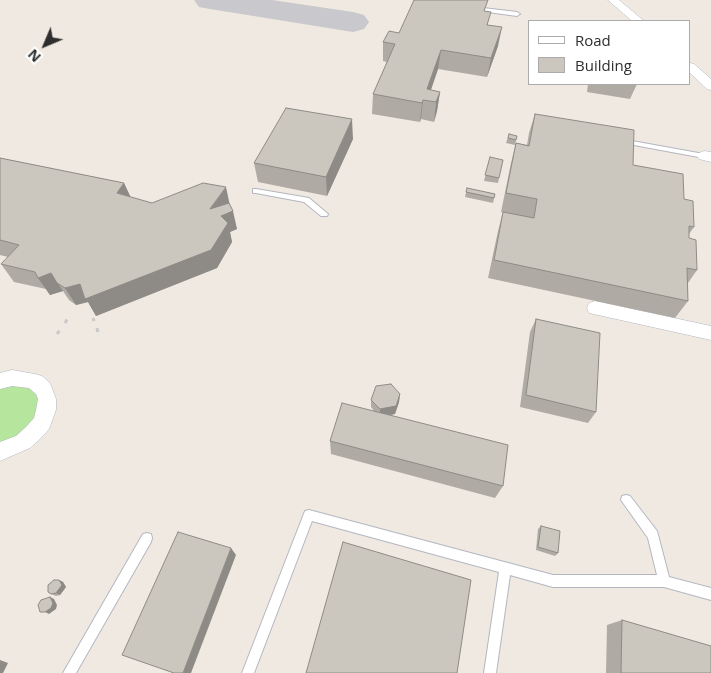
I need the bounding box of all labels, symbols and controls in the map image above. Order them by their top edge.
north arrow [20,20,70,70]
legend [528,20,691,85]
text: Road [575,30,611,50]
text: N [23,45,45,67]
text: Building [575,55,632,75]

